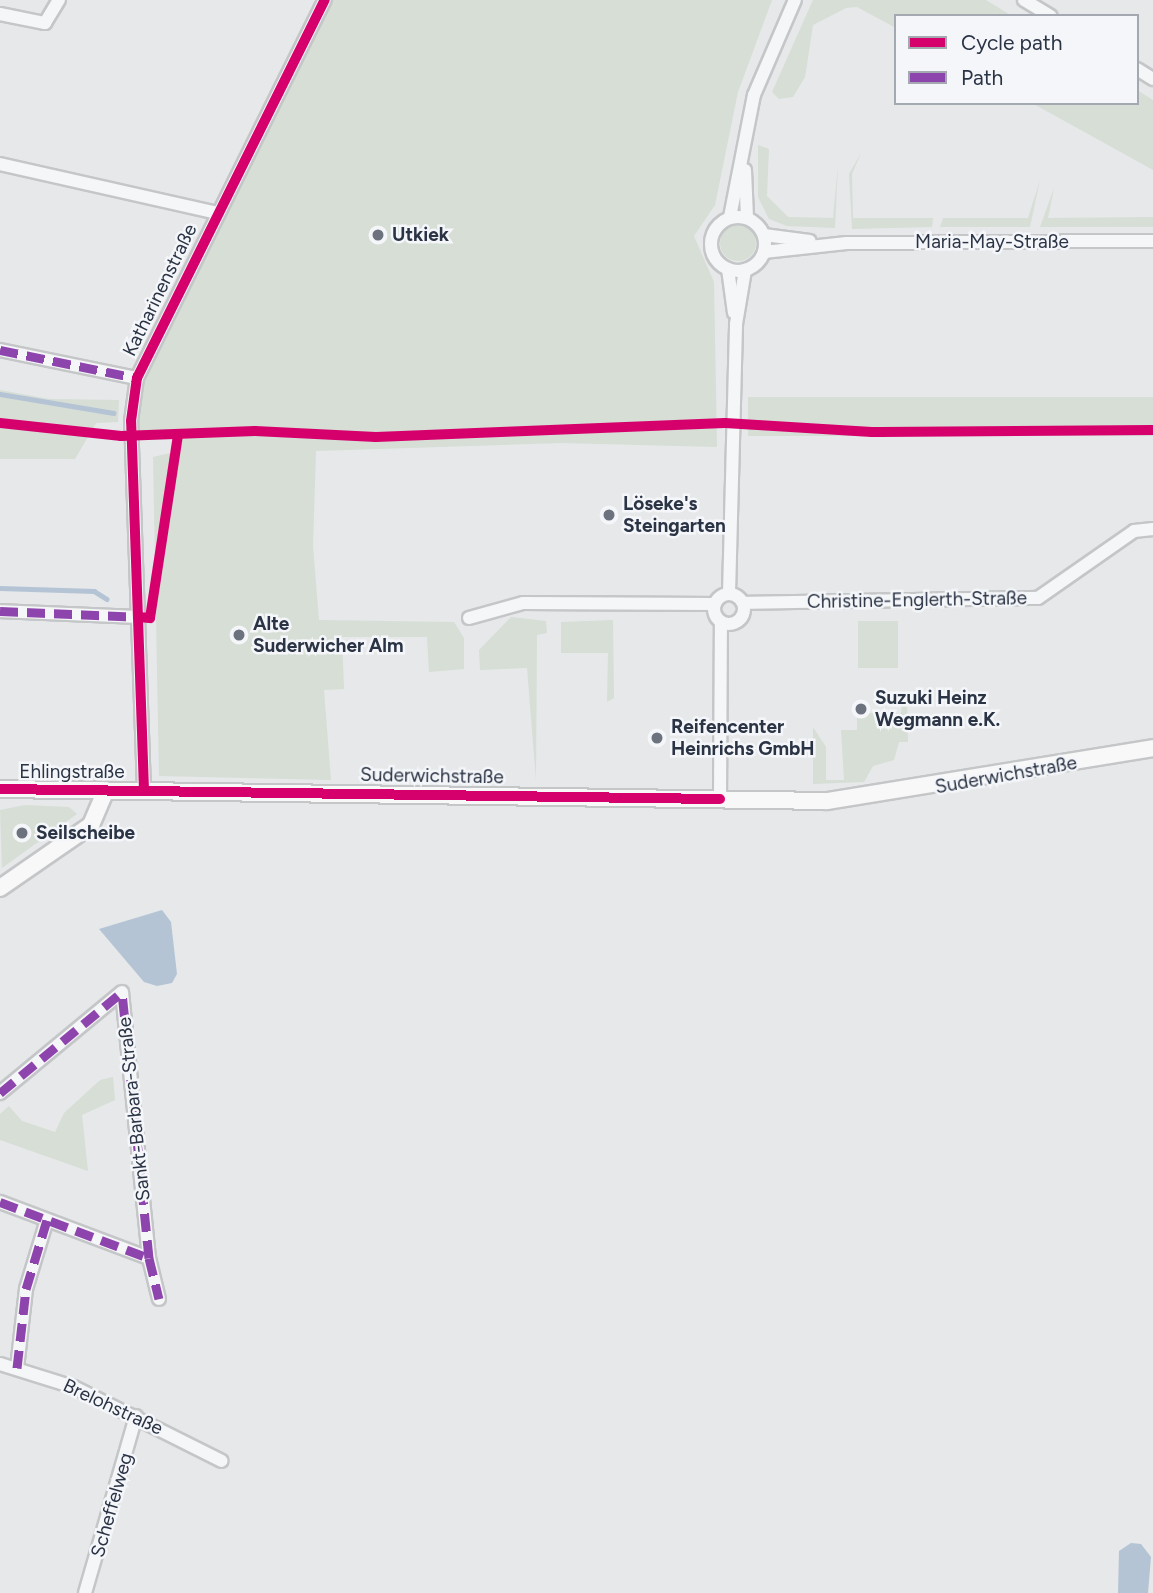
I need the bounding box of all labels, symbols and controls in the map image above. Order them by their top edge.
legend [894,14,1139,105]
text: Cycle path [961,30,1062,55]
text: Path [961,65,1003,90]
street label: Katharinenstraße [118,220,202,360]
place label: Utkiek [392,224,449,246]
marker: Utkiek [370,227,386,243]
street label: Maria-May-Straße [915,231,1069,253]
place label: Löseke's Steingarten [623,493,726,537]
marker: Löseke's Steingarten [601,507,617,523]
street label: Christine-Englerth-Straße [807,587,1027,613]
place label: Alte Suderwicher Alm [253,613,403,657]
marker: Alte Suderwicher Alm [231,627,247,643]
place label: Suzuki Heinz Wegmann e.K. [875,687,1000,731]
marker: Suzuki Heinz Wegmann e.K. [853,701,869,717]
place label: Reifencenter Heinrichs GmbH [671,716,815,760]
marker: Reifencenter Heinrichs GmbH [649,730,665,746]
street label: Suderwichstraße [933,751,1079,799]
street label: Ehlingstraße [19,761,125,783]
street label: Suderwichstraße [360,763,504,789]
place label: Seilscheibe [36,822,135,844]
marker: Seilscheibe [14,825,30,841]
street label: Sankt-Barbara-Straße [113,1016,155,1202]
street label: Brelohstraße [59,1374,167,1440]
street label: Scheffelweg [86,1450,138,1560]

